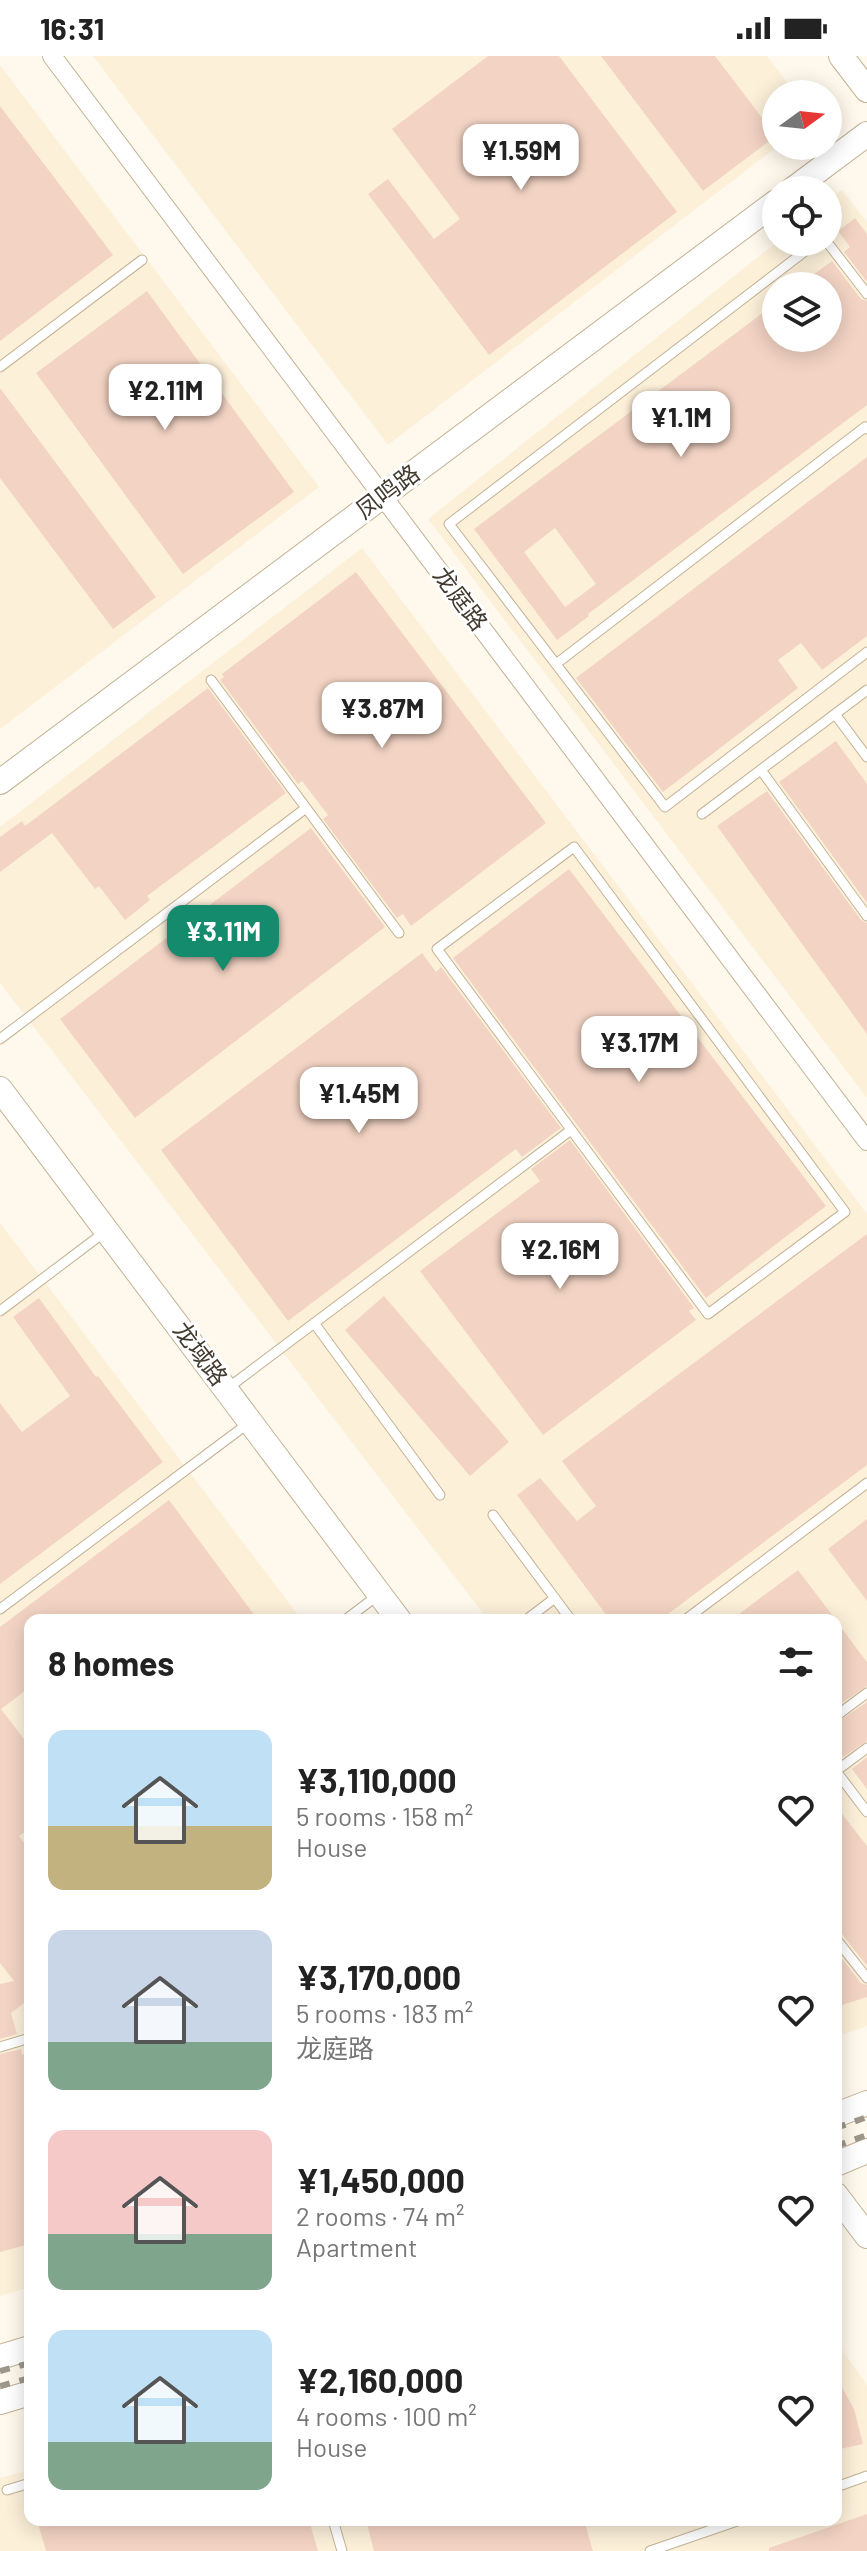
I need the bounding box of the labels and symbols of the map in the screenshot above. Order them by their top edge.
north arrow [762,80,842,160]
pin: ¥1.59M [456,124,586,192]
pin: ¥2.11M [100,364,230,432]
pin: ¥1.1M [625,391,737,459]
street label: 凤鸣路 [350,458,425,524]
street label: 龙庭路 [428,561,494,636]
pin: ¥3.87M [317,682,447,750]
pin: ¥3.11M [158,905,288,973]
pin: ¥3.17M [574,1016,704,1084]
pin: ¥1.45M [294,1067,424,1135]
pin: ¥2.16M [495,1223,625,1291]
street label: 龙域路 [168,1316,234,1391]

